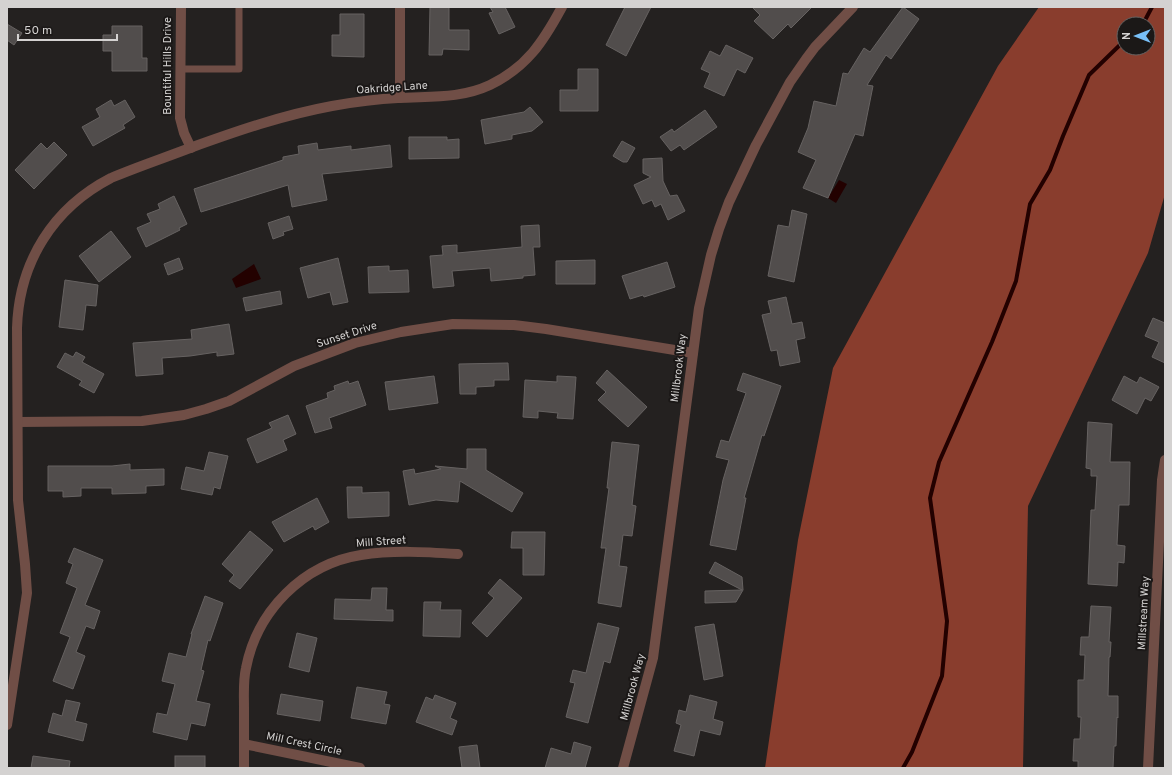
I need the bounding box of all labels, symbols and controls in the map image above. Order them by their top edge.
scale bar [18,16,117,42]
north arrow [1116,16,1156,56]
street label: Bountiful Hills Drive [161,17,175,115]
text: 50 m [24,23,52,39]
text: N [1120,32,1134,40]
street label: Oakridge Lane [356,79,428,97]
street label: Sunset Drive [315,319,379,351]
street label: Millbrook Way [668,333,690,403]
street label: Mill Street [355,533,407,551]
street label: Millstream Way [1135,575,1153,650]
street label: Millbrook Way [617,652,649,722]
street label: Mill Crest Circle [265,729,343,759]

